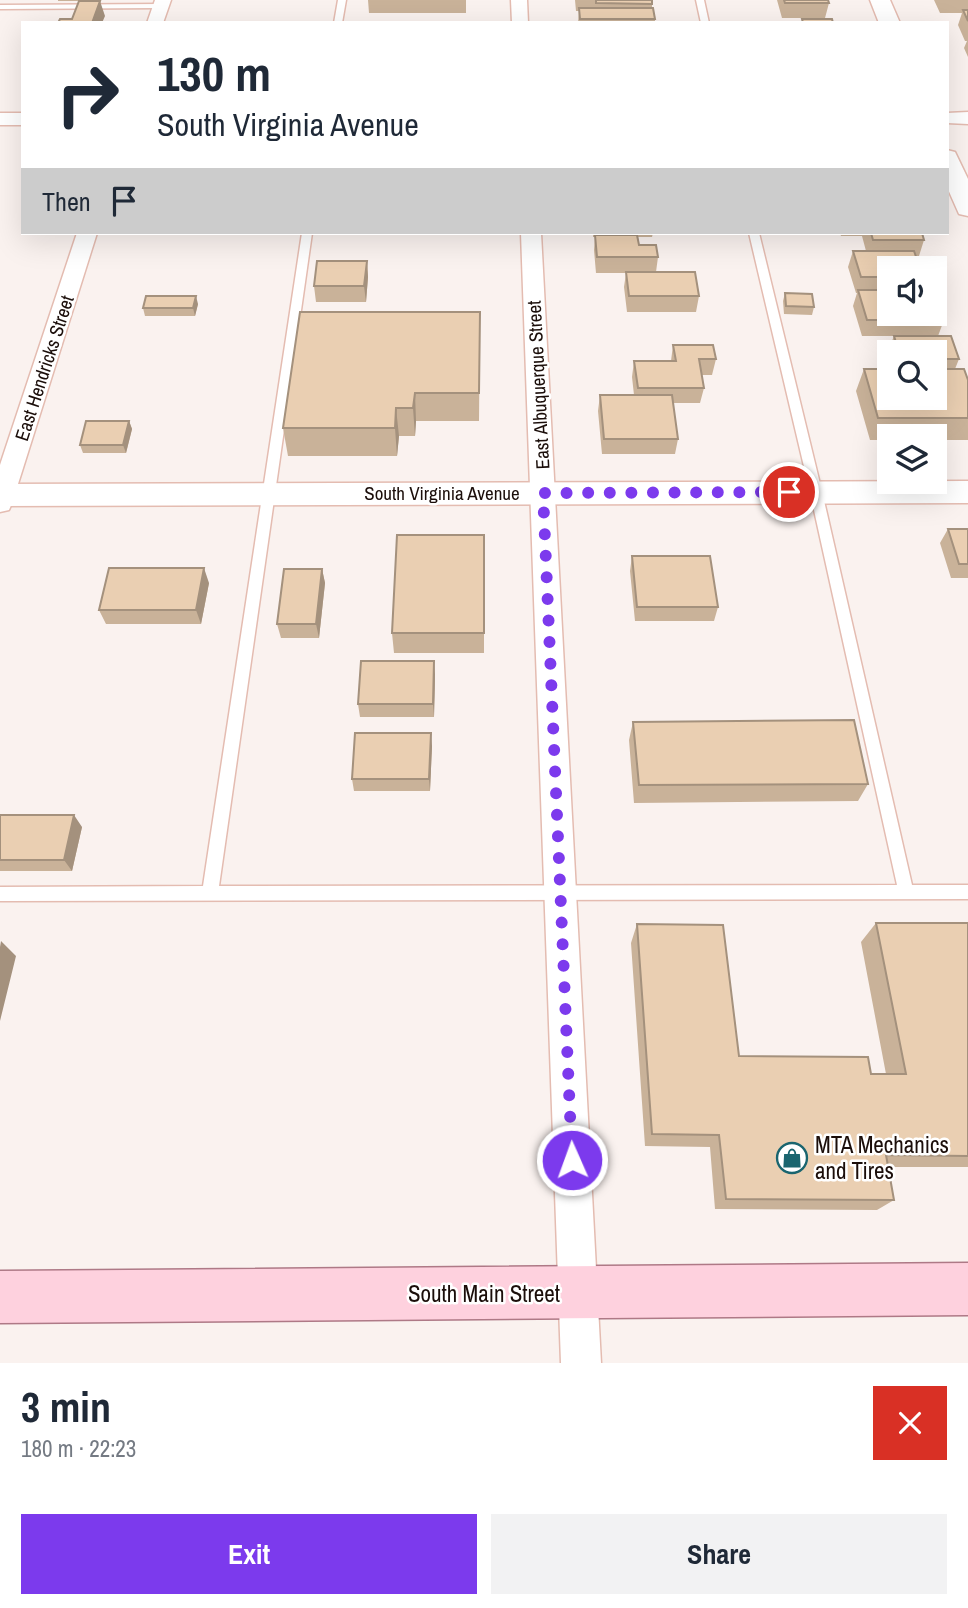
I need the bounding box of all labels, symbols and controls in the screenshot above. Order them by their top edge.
text: 130 m [157,40,271,106]
icon: right [42,49,133,140]
text: South Virginia Avenue [157,103,419,146]
icon: arrive [105,182,143,220]
text: Then [42,184,91,219]
map controls [877,256,947,494]
button: sound [877,256,947,326]
street label: East Hendricks Street [8,291,80,444]
street label: East Albuquerque Street [521,299,555,470]
button: search [877,340,947,410]
button: layers [877,424,947,494]
pin [759,462,819,522]
icon: arrive [770,473,808,511]
street label: South Virginia Avenue [364,480,520,506]
position arrow [535,1123,609,1197]
place label: MTA Mechanics and Tires [815,1129,949,1186]
shop icon: MTA Mechanics and Tires [775,1141,809,1175]
street label: South Main Street [408,1278,560,1309]
text: 3 min [21,1379,111,1435]
button: close [873,1386,947,1460]
text: 180 m · 22:23 [21,1433,136,1464]
button: Exit [21,1514,477,1594]
button: Share [491,1514,947,1594]

